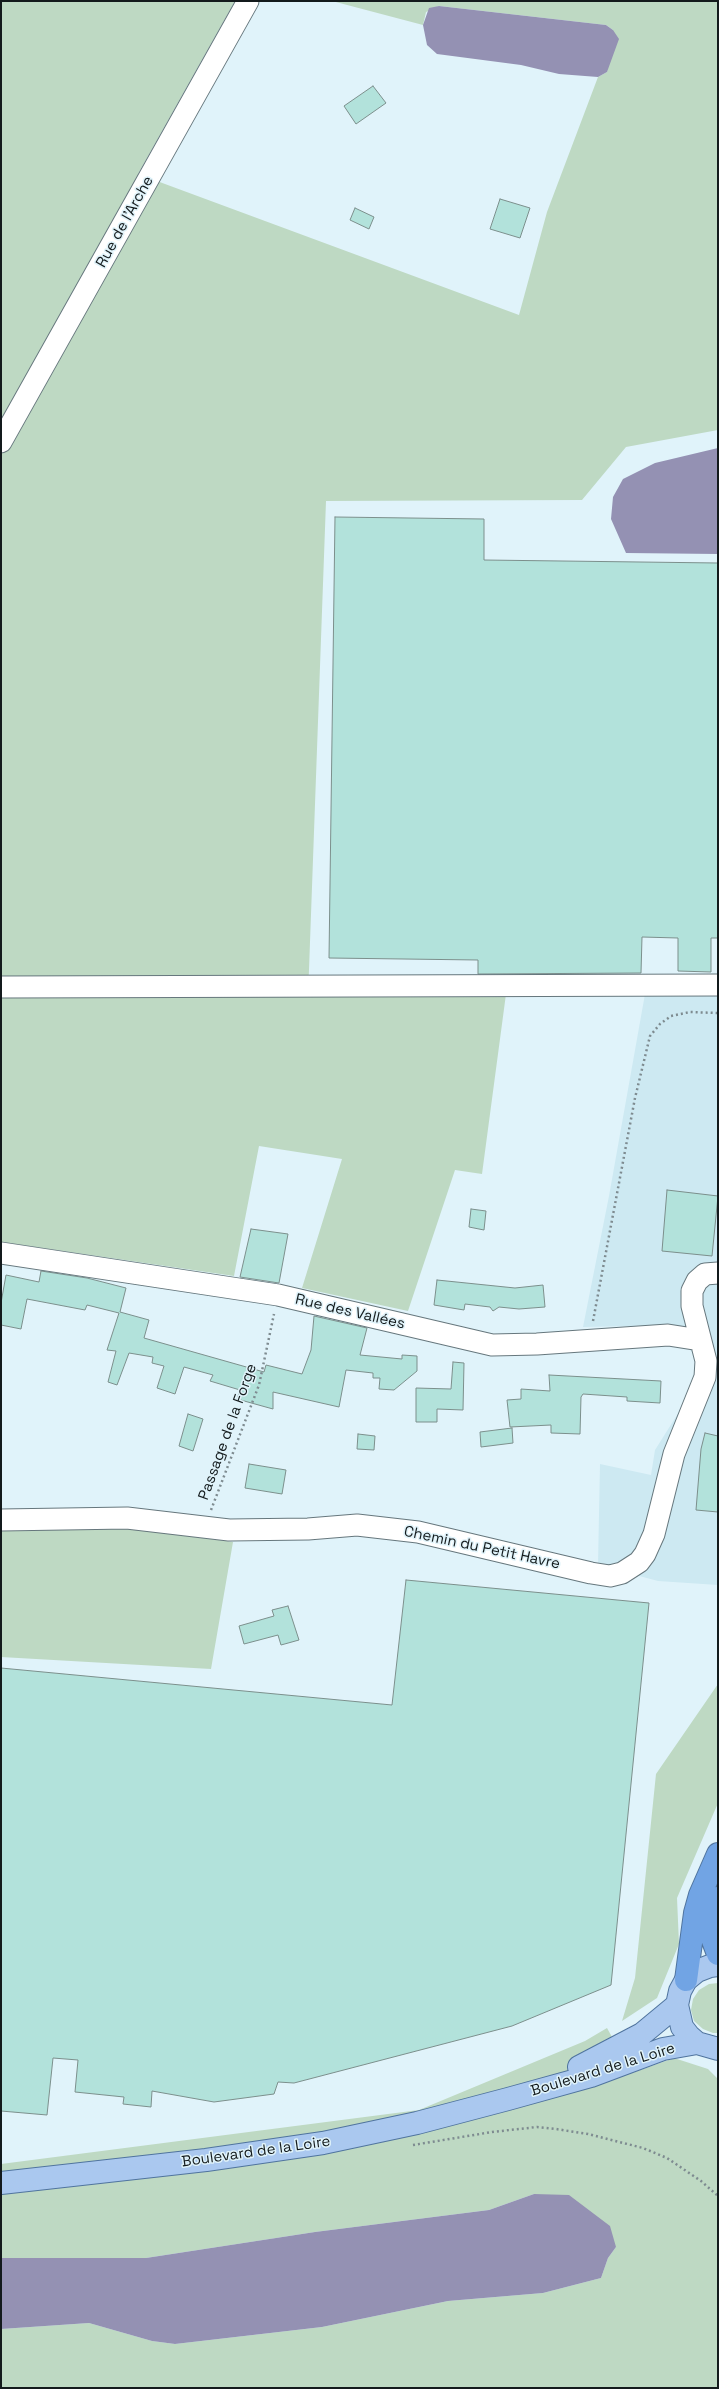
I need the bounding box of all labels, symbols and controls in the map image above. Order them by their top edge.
street label: Rue de l'Arche [92,173,158,271]
street label: Rue des Vallées [293,1291,407,1333]
street label: Passage de la Forge [195,1361,261,1503]
street label: Chemin du Petit Havre [402,1523,562,1573]
street label: Boulevard de la Loire [529,2039,677,2101]
street label: Boulevard de la Loire [181,2133,331,2171]

